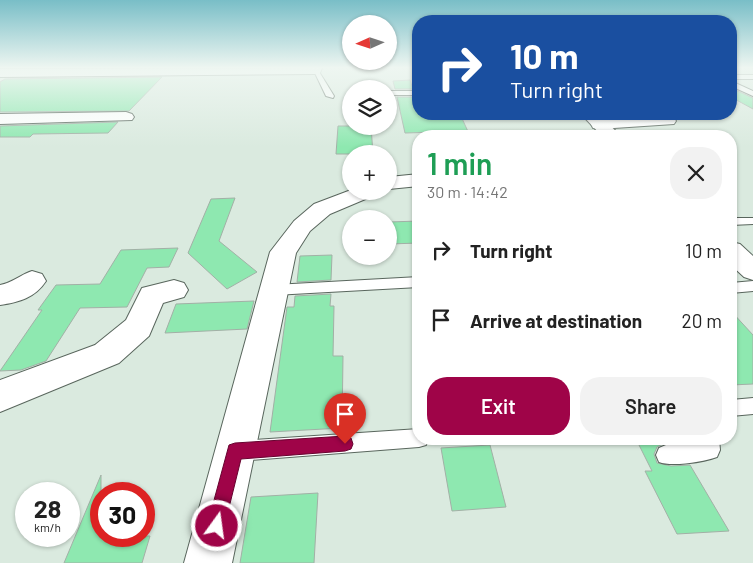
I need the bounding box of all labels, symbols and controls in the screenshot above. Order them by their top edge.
north arrow [342,15,398,70]
map controls [342,15,397,265]
text: 10 m [510,34,579,76]
icon: right [427,35,492,100]
text: Turn right [510,76,603,102]
button: layers [342,80,397,135]
button: + [342,145,397,200]
text: 1 min [427,145,492,181]
button: close [670,147,722,199]
text: 30 m · 14:42 [427,182,508,201]
button: − [342,210,397,265]
icon: right [427,236,455,264]
text: Turn right [470,239,552,262]
text: 10 m [685,239,722,262]
icon: arrive [427,306,455,334]
text: Arrive at destination [470,309,642,332]
text: 20 m [682,309,722,332]
button: Exit [427,377,570,435]
button: Share [580,377,722,435]
pin [324,393,366,444]
icon: arrive [331,400,359,428]
speed limit sign: 30 [90,482,155,547]
text: 28 [34,493,61,523]
position arrow [190,499,242,551]
text: km/h [34,520,61,534]

